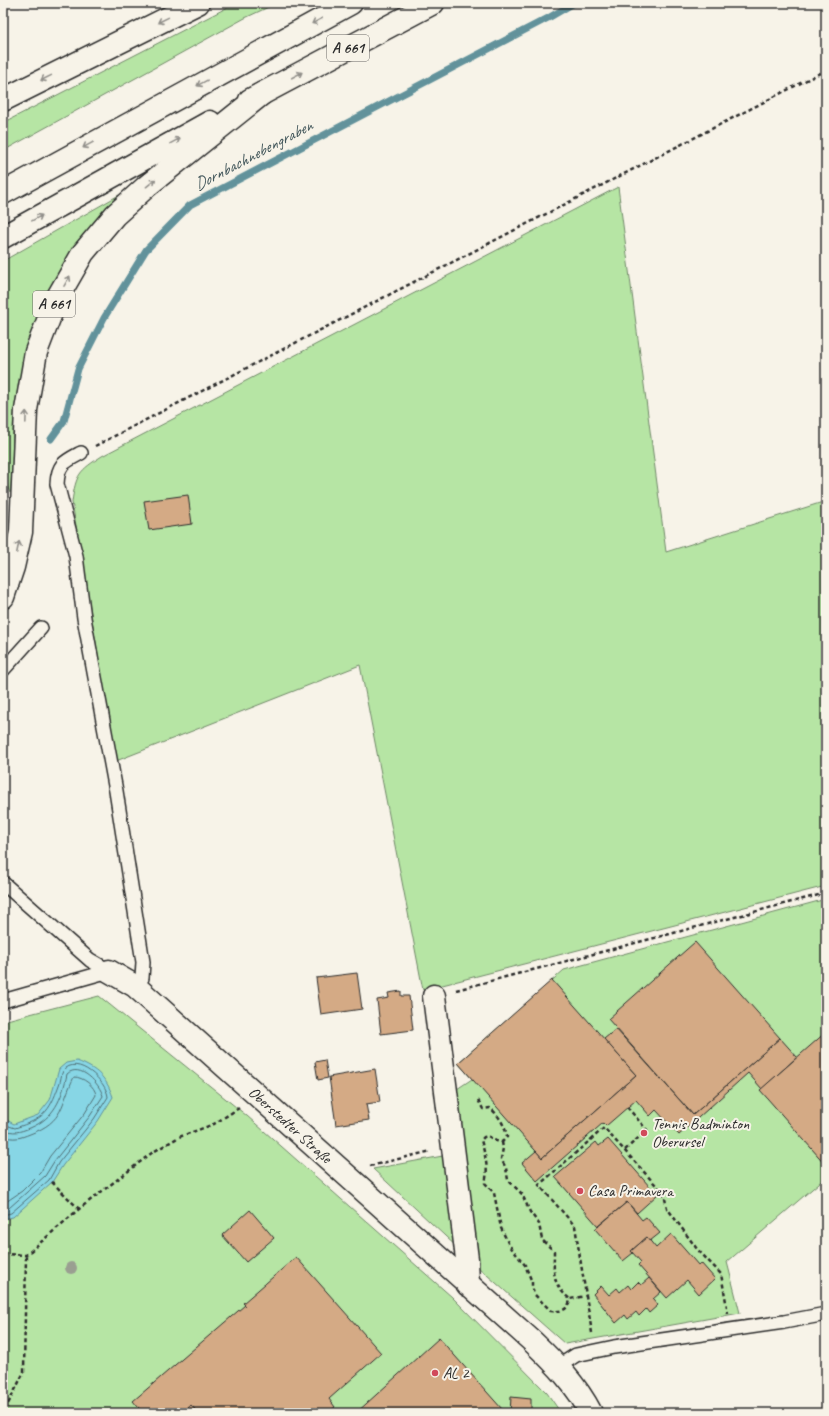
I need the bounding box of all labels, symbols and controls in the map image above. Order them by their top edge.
one-way arrow [157,17,169,24]
one-way arrow [311,18,323,26]
road number: A 661 [327,35,369,61]
one-way arrow [291,70,303,78]
one-way arrow [40,75,52,82]
one-way arrow [197,79,209,87]
water label: Dornbachnebengraben [190,114,318,195]
one-way arrow [169,137,181,145]
one-way arrow [82,142,94,149]
one-way arrow [146,178,157,187]
one-way arrow [31,213,43,221]
one-way arrow [64,275,72,287]
road number: A 661 [33,291,75,317]
one-way arrow [22,411,29,424]
one-way arrow [14,540,22,553]
street label: Oberstedter Straße [244,1082,337,1169]
place label: Tennis Badminton Oberursel [652,1114,750,1152]
marker: Tennis Badminton Oberursel [639,1128,649,1138]
place label: Casa Primavera [588,1181,674,1201]
marker: Casa Primavera [575,1186,585,1196]
place label: AL 2 [443,1363,471,1383]
marker: AL 2 [430,1368,440,1378]

